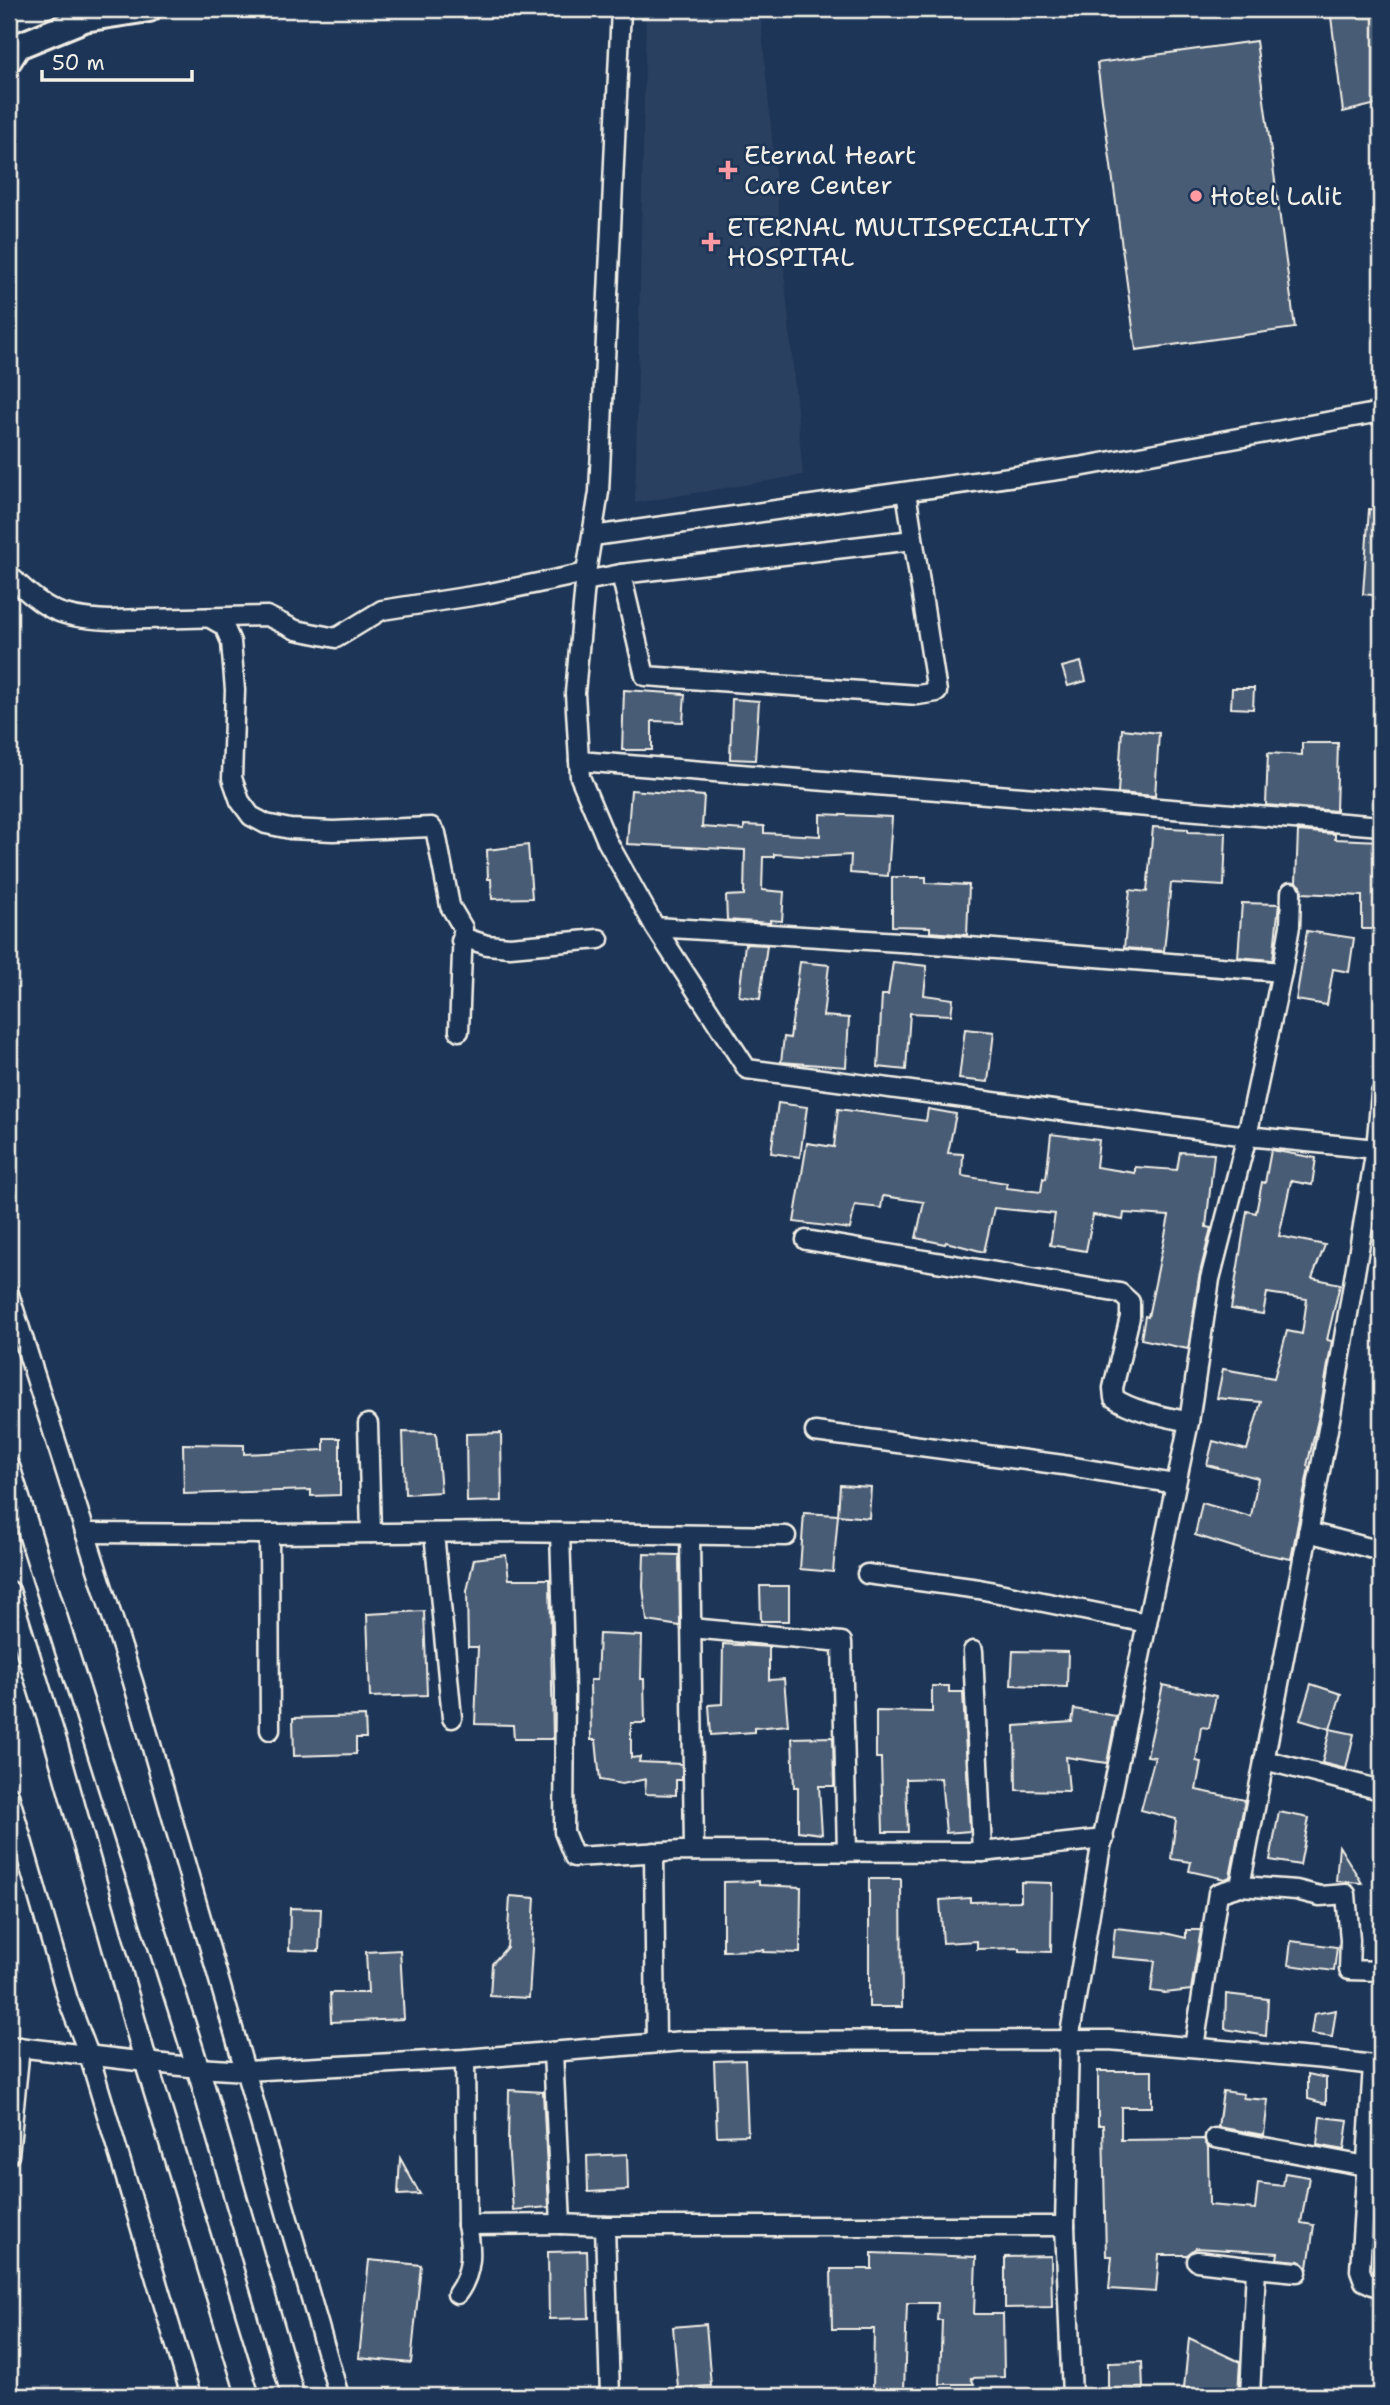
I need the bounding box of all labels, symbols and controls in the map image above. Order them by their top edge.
scale bar [42,38,192,82]
text: 50 m [52,49,105,77]
place label: Eternal Heart Care Center [744,137,916,202]
marker: Eternal Heart Care Center [718,160,738,180]
place label: Hotel Lalit [1210,178,1342,213]
marker: Hotel Lalit [1188,188,1204,204]
place label: ETERNAL MULTISPECIALITY HOSPITAL [727,209,1090,274]
marker: ETERNAL MULTISPECIALITY HOSPITAL [701,232,721,252]

